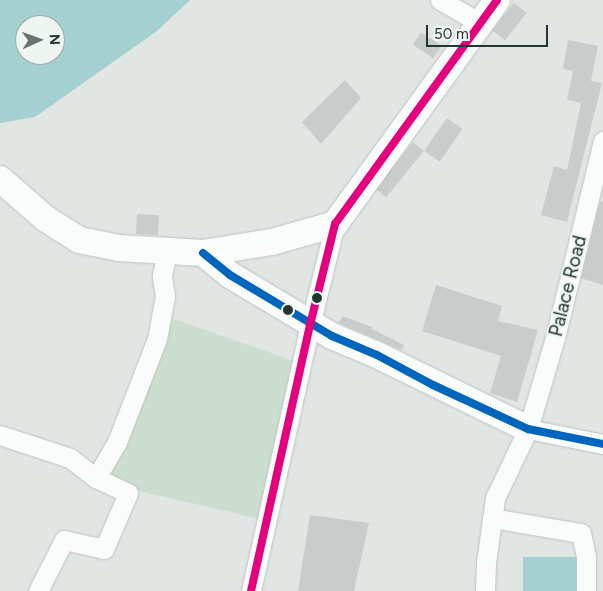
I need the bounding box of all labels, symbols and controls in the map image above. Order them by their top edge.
north arrow [15,15,65,65]
scale bar [428,15,550,47]
text: 50 m [434,25,469,43]
text: N [46,34,63,45]
street label: Palace Road [544,233,592,339]
unlabelled marker [312,293,322,303]
unlabelled marker [283,305,293,315]

